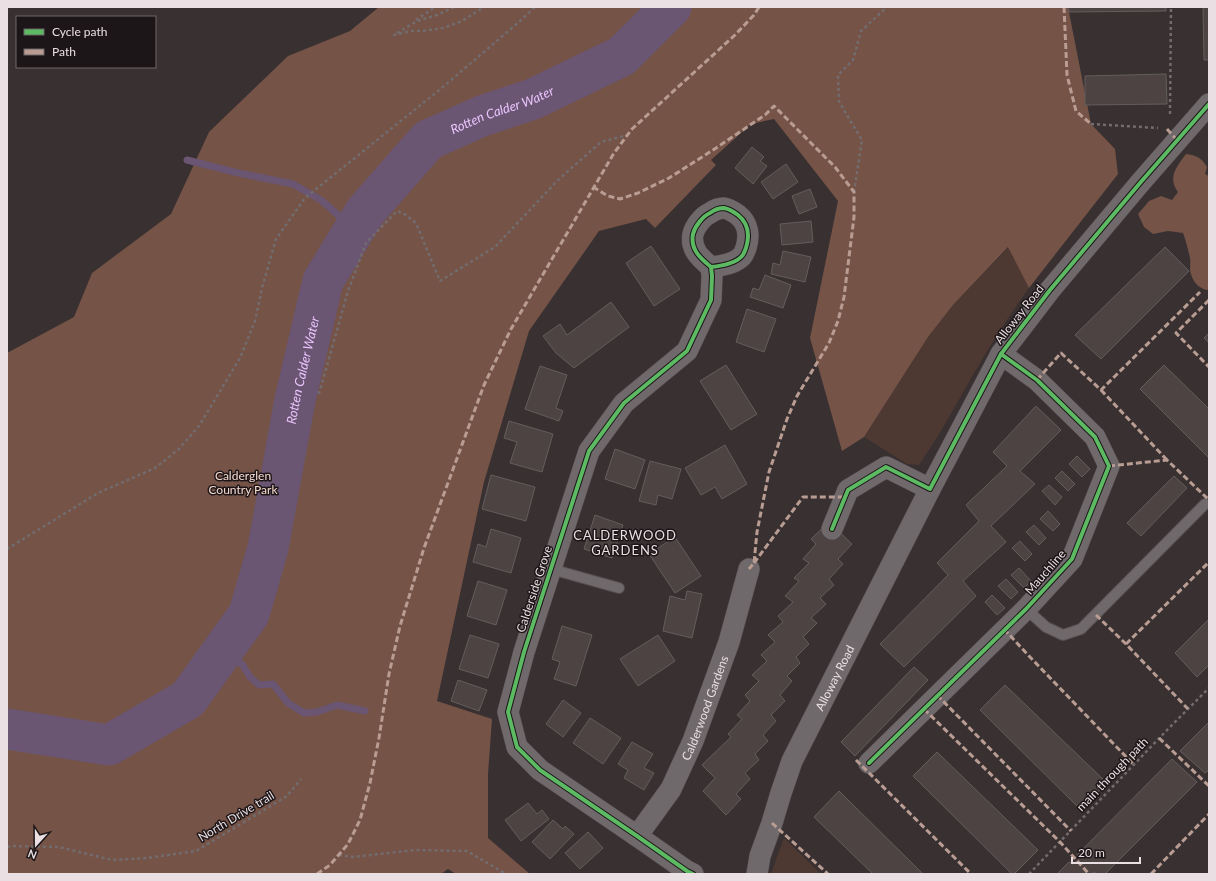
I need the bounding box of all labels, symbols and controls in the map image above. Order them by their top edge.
legend [16,16,156,68]
text: Cycle path [52,24,107,39]
text: Path [52,44,76,59]
water label: Rotten Calder Water [448,82,557,137]
street label: Alloway Road [991,281,1047,347]
water label: Rotten Calder Water [283,314,322,425]
park label: Calderglen Country Park [208,468,278,497]
district label: CALDERWOOD GARDENS [573,527,677,558]
street label: Calderside Grove [513,544,555,634]
street label: Mauchline [1021,546,1069,598]
street label: Alloway Road [811,642,857,713]
street label: Calderwood Gardens [678,653,731,763]
street label: main through path [1073,734,1151,814]
street label: North Drive trail [195,787,277,845]
north arrow [16,825,56,865]
scale bar [1072,839,1140,865]
text: 20 m [1078,845,1105,860]
text: N [26,847,39,862]

